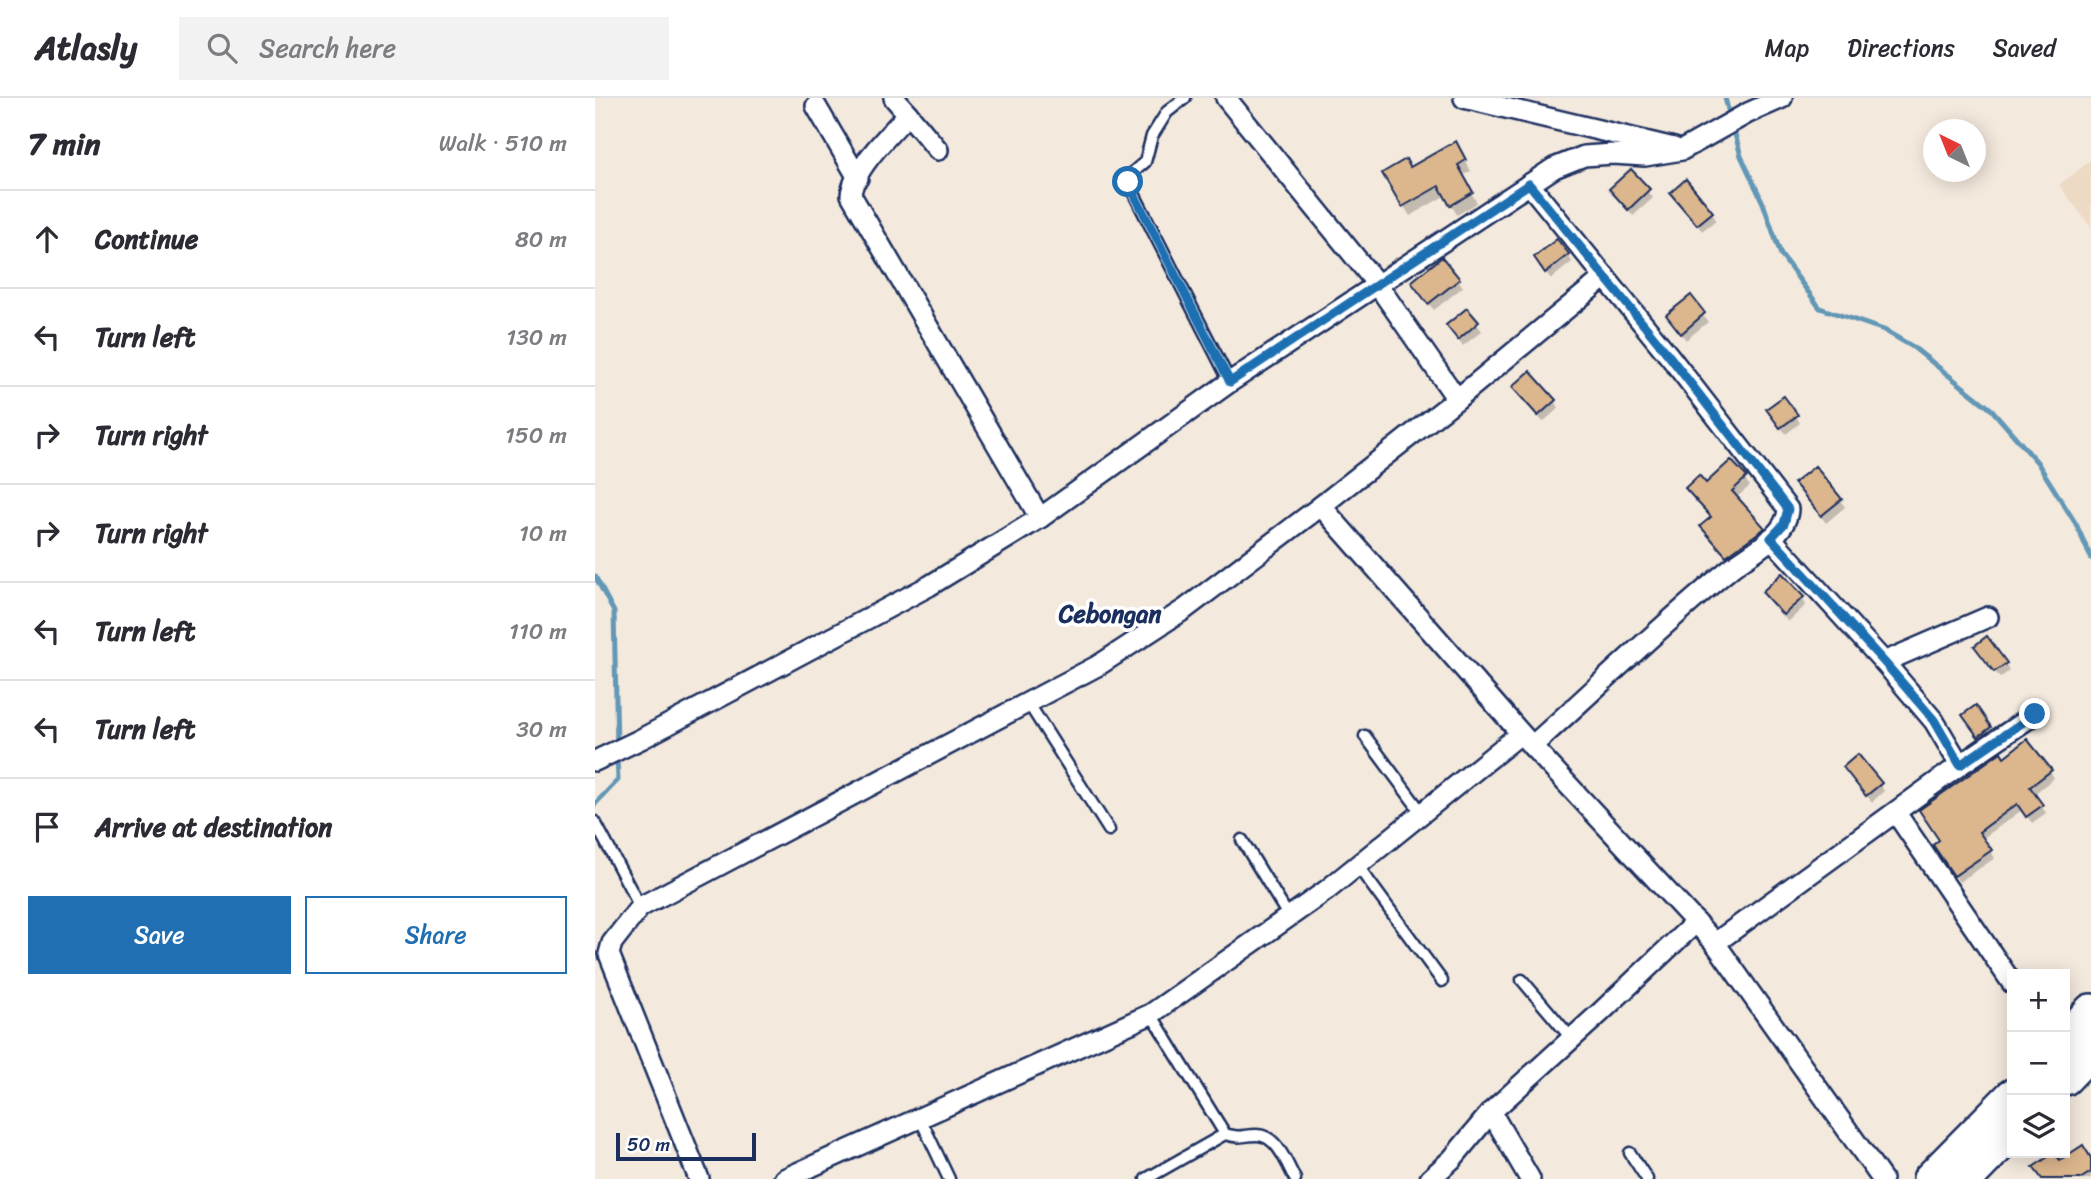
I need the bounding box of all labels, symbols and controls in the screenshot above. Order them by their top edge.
search box [179,17,669,80]
text: Atlasly [35,19,137,77]
text: Search here [259,25,396,71]
text: Map [1765,27,1809,69]
text: Directions [1847,27,1955,69]
text: Saved [1993,27,2056,69]
icon: search [203,29,241,67]
text: 7 min [28,117,100,171]
north arrow [1923,119,1986,182]
text: Walk · 510 m [439,123,567,164]
route start [1112,166,1143,197]
text: Continue [95,216,198,262]
text: 80 m [515,219,567,260]
icon: ahead [28,220,66,258]
text: Turn left [95,314,195,360]
text: 130 m [506,317,567,358]
icon: left [28,318,66,356]
text: Turn right [95,412,208,458]
text: 150 m [505,415,567,456]
icon: right [28,416,66,454]
text: Turn right [95,510,208,556]
text: 10 m [519,513,567,554]
icon: right [28,514,66,552]
district label: Cebongan [1058,593,1161,635]
text: Turn left [95,608,195,654]
text: 110 m [509,611,567,652]
icon: left [28,612,66,650]
route end [2019,698,2050,729]
text: Turn left [95,706,195,752]
text: 30 m [516,709,567,750]
icon: left [28,710,66,748]
text: Arrive at destination [95,804,332,850]
icon: arrive [28,808,66,846]
button: Save [28,896,291,974]
button: Share [305,896,567,974]
map controls [2007,969,2070,1158]
button: + [2007,969,2070,1032]
button: − [2007,1032,2070,1095]
button: layers [2007,1095,2070,1158]
text: 50 m [627,1128,670,1161]
scale bar [616,1130,756,1162]

